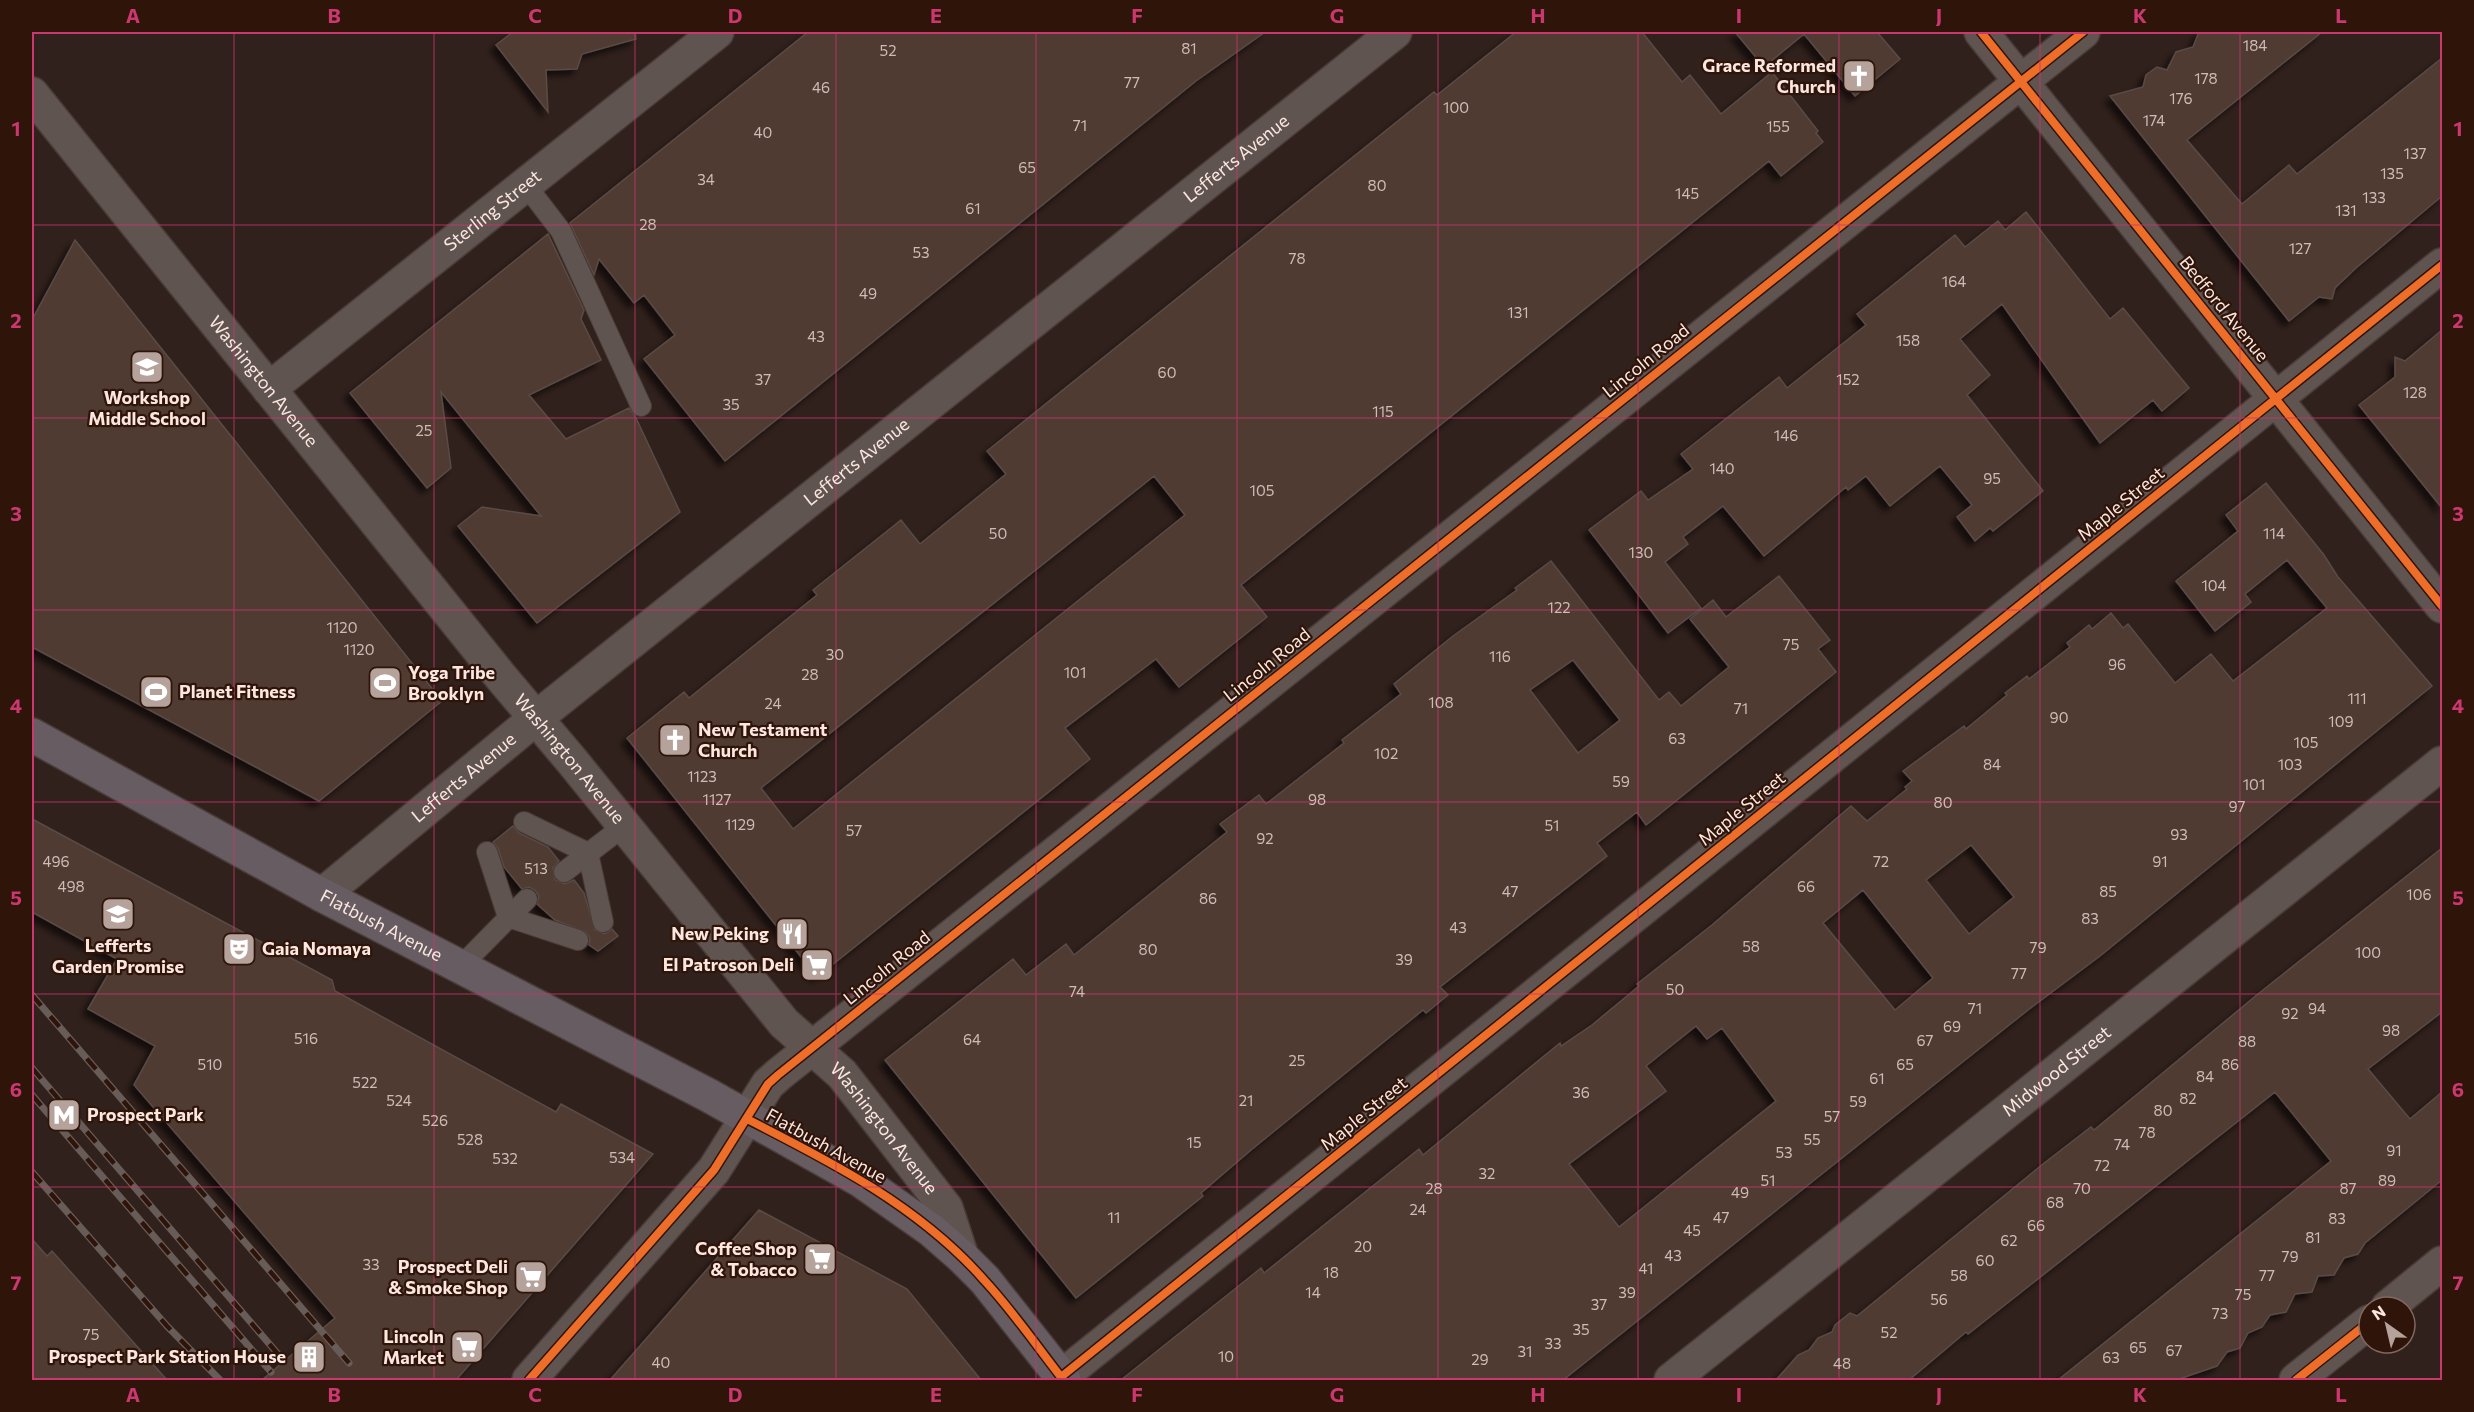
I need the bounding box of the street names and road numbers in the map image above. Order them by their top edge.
street label: Lefferts Avenue [1179,109,1293,207]
street label: Sterling Street [439,165,545,255]
street label: Bedford Avenue [2175,251,2274,366]
street label: Washington Avenue [205,311,323,451]
street label: Lincoln Road [1598,319,1693,402]
street label: Lefferts Avenue [799,412,913,510]
street label: Maple Street [2072,461,2168,545]
street label: Lincoln Road [1219,623,1314,706]
street label: Washington Avenue [510,689,630,828]
street label: Lefferts Avenue [406,727,520,826]
street label: Maple Street [1693,766,1789,850]
street label: Flatbush Avenue [317,884,447,966]
street label: Lincoln Road [839,926,934,1009]
street label: Midwood Street [1997,1021,2115,1121]
street label: Washington Avenue [826,1057,943,1198]
street label: Maple Street [1315,1071,1411,1155]
street label: Flatbush Avenue [762,1103,891,1187]

